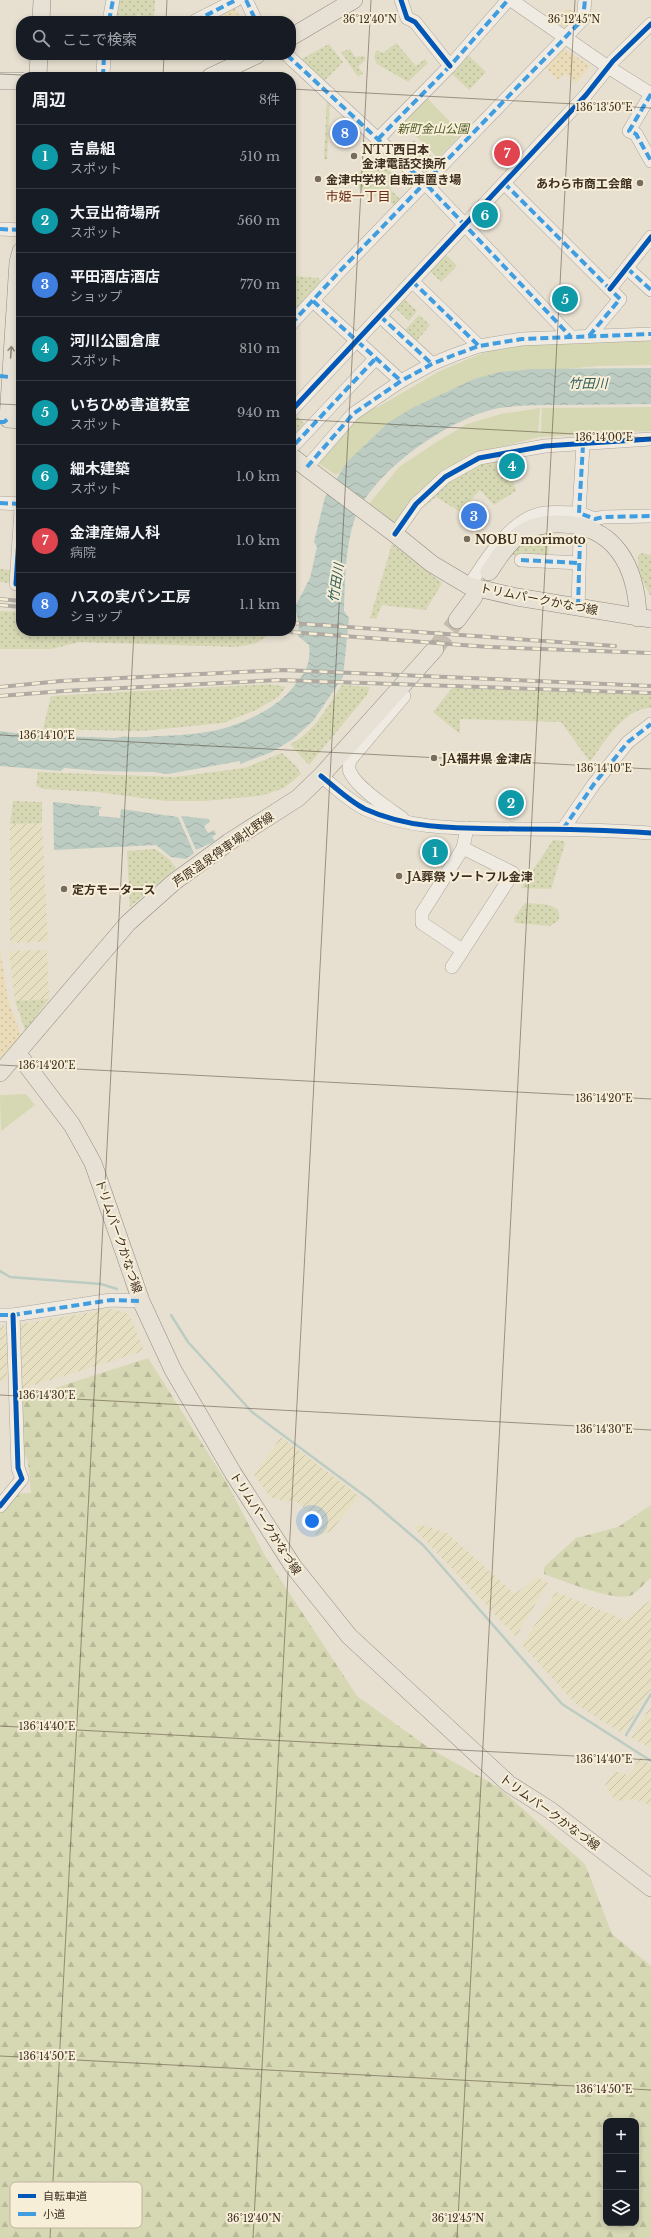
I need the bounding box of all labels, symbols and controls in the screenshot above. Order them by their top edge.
text: 36°12'40"N [343,13,397,26]
text: 36°12'45"N [548,13,600,26]
search box [16,16,296,60]
icon: search [30,27,52,49]
text: ここで検索 [62,30,137,49]
text: 周辺 [32,90,66,111]
text: 8件 [259,91,280,108]
text: 136°13'50"E [576,101,632,114]
pin: 8 [332,118,358,148]
park label: 新町金山公園 [397,121,471,136]
pin: 7 [494,138,520,168]
text: 吉島組 [70,139,115,158]
place label: NTT西日本 金津電話交換所 [362,142,446,171]
text: 1 [42,148,48,165]
text: 510 m [240,148,280,165]
marker: NTT西日本 金津電話交換所 [349,151,359,161]
text: スポット [70,160,122,177]
place label: 金津中学校 自転車置き場 [326,172,461,187]
marker: 金津中学校 自転車置き場 [313,174,323,184]
place label: あわら市商工会館 [536,176,632,191]
marker: あわら市商工会館 [635,178,645,188]
district label: 市姫一丁目 [325,188,391,205]
pin: 6 [472,200,498,230]
text: 大豆出荷場所 [70,203,160,222]
text: 2 [41,212,49,229]
text: 560 m [237,212,280,229]
text: スポット [70,224,122,241]
text: 平田酒店酒店 [70,267,160,286]
text: 3 [41,276,49,293]
text: 770 m [240,276,280,293]
pin: 5 [552,284,578,314]
text: ショップ [70,288,122,305]
text: 河川公園倉庫 [70,331,160,350]
text: 4 [41,340,49,357]
text: 810 m [239,340,280,357]
one-way arrow [7,346,15,359]
text: スポット [70,352,122,369]
water label: 竹田川 [568,375,609,392]
text: いちひめ書道教室 [70,395,190,414]
text: 5 [41,404,49,421]
text: 940 m [237,404,280,421]
text: スポット [70,416,122,433]
text: 136°14'00"E [575,431,633,444]
pin: 4 [499,451,525,481]
text: 細木建築 [70,459,130,478]
text: 6 [41,468,49,485]
text: 1.0 km [236,468,280,485]
text: スポット [70,480,122,497]
pin: 3 [461,501,487,531]
text: 金津産婦人科 [70,523,160,542]
text: 7 [42,532,48,549]
text: 1.0 km [236,532,280,549]
place label: NOBU morimoto [475,532,586,547]
marker: NOBU morimoto [462,534,472,544]
text: 病院 [70,544,96,561]
water label: 竹田川 [325,560,348,604]
street label: トリムパークかなづ線 [479,580,599,618]
text: ハスの実パン工房 [70,587,191,606]
text: 8 [41,596,49,613]
text: 1.1 km [239,596,280,613]
text: ショップ [70,608,122,625]
text: 136°14'10"E [19,729,75,742]
place label: JA福井県 金津店 [439,751,532,766]
marker: JA福井県 金津店 [429,753,439,763]
text: 136°14'10"E [576,762,632,775]
pin: 2 [498,788,524,818]
street label: 芦原温泉停車場北野線 [170,808,276,890]
pin: 1 [422,837,448,867]
place label: JA葬祭 ソートフル金津 [404,869,533,884]
marker: JA葬祭 ソートフル金津 [394,871,404,881]
place label: 定方モータース [72,882,155,897]
marker: 定方モータース [59,884,69,894]
text: 136°14'20"E [18,1059,76,1072]
text: 136°14'20"E [575,1092,633,1105]
street label: トリムパークかなづ線 [92,1177,146,1295]
text: 136°14'30"E [18,1389,76,1402]
text: 136°14'30"E [575,1423,633,1436]
street label: トリムパークかなづ線 [227,1469,305,1577]
your location [302,1511,322,1531]
text: 136°14'40"E [19,1720,75,1733]
text: 136°14'40"E [576,1753,632,1766]
street label: トリムパークかなづ線 [497,1771,603,1853]
text: 136°14'50"E [19,2050,75,2063]
text: 136°14'50"E [576,2083,632,2096]
map controls [603,2118,639,2226]
button: + [603,2118,639,2154]
button: − [603,2154,639,2190]
legend [10,2182,142,2228]
text: 自転車道 [43,2189,87,2203]
button: layers [603,2190,639,2226]
text: 小道 [43,2207,65,2221]
text: 36°12'40"N [227,2212,281,2225]
text: 36°12'45"N [432,2212,484,2225]

